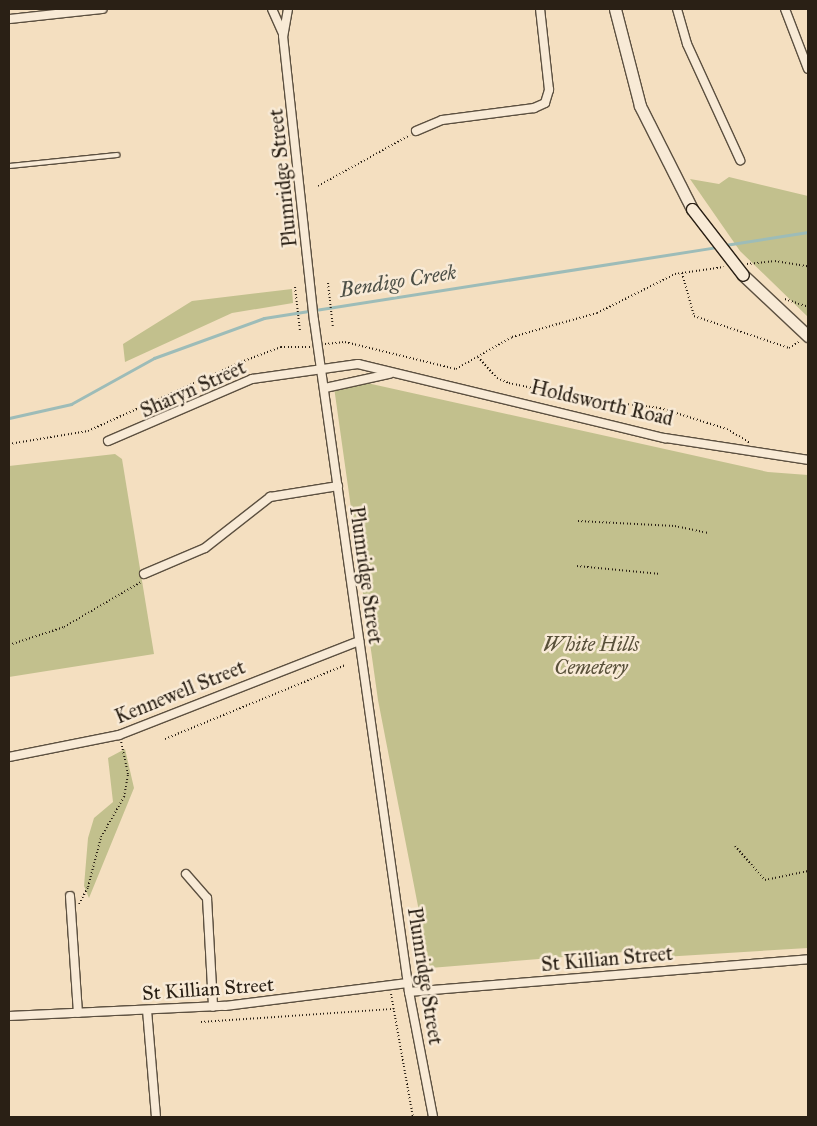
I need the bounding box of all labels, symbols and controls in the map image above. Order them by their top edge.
street label: Plumridge Street [264,108,302,248]
water label: Bendigo Creek [338,259,458,303]
street label: Sharyn Street [137,355,249,423]
street label: Holdsworth Road [528,375,676,431]
street label: Plumridge Street [344,505,388,645]
park label: White Hills Cemetery [543,632,639,679]
street label: Kennewell Street [111,655,249,729]
street label: Plumridge Street [402,906,448,1046]
street label: St Killian Street [540,941,674,977]
street label: St Killian Street [141,972,275,1006]

